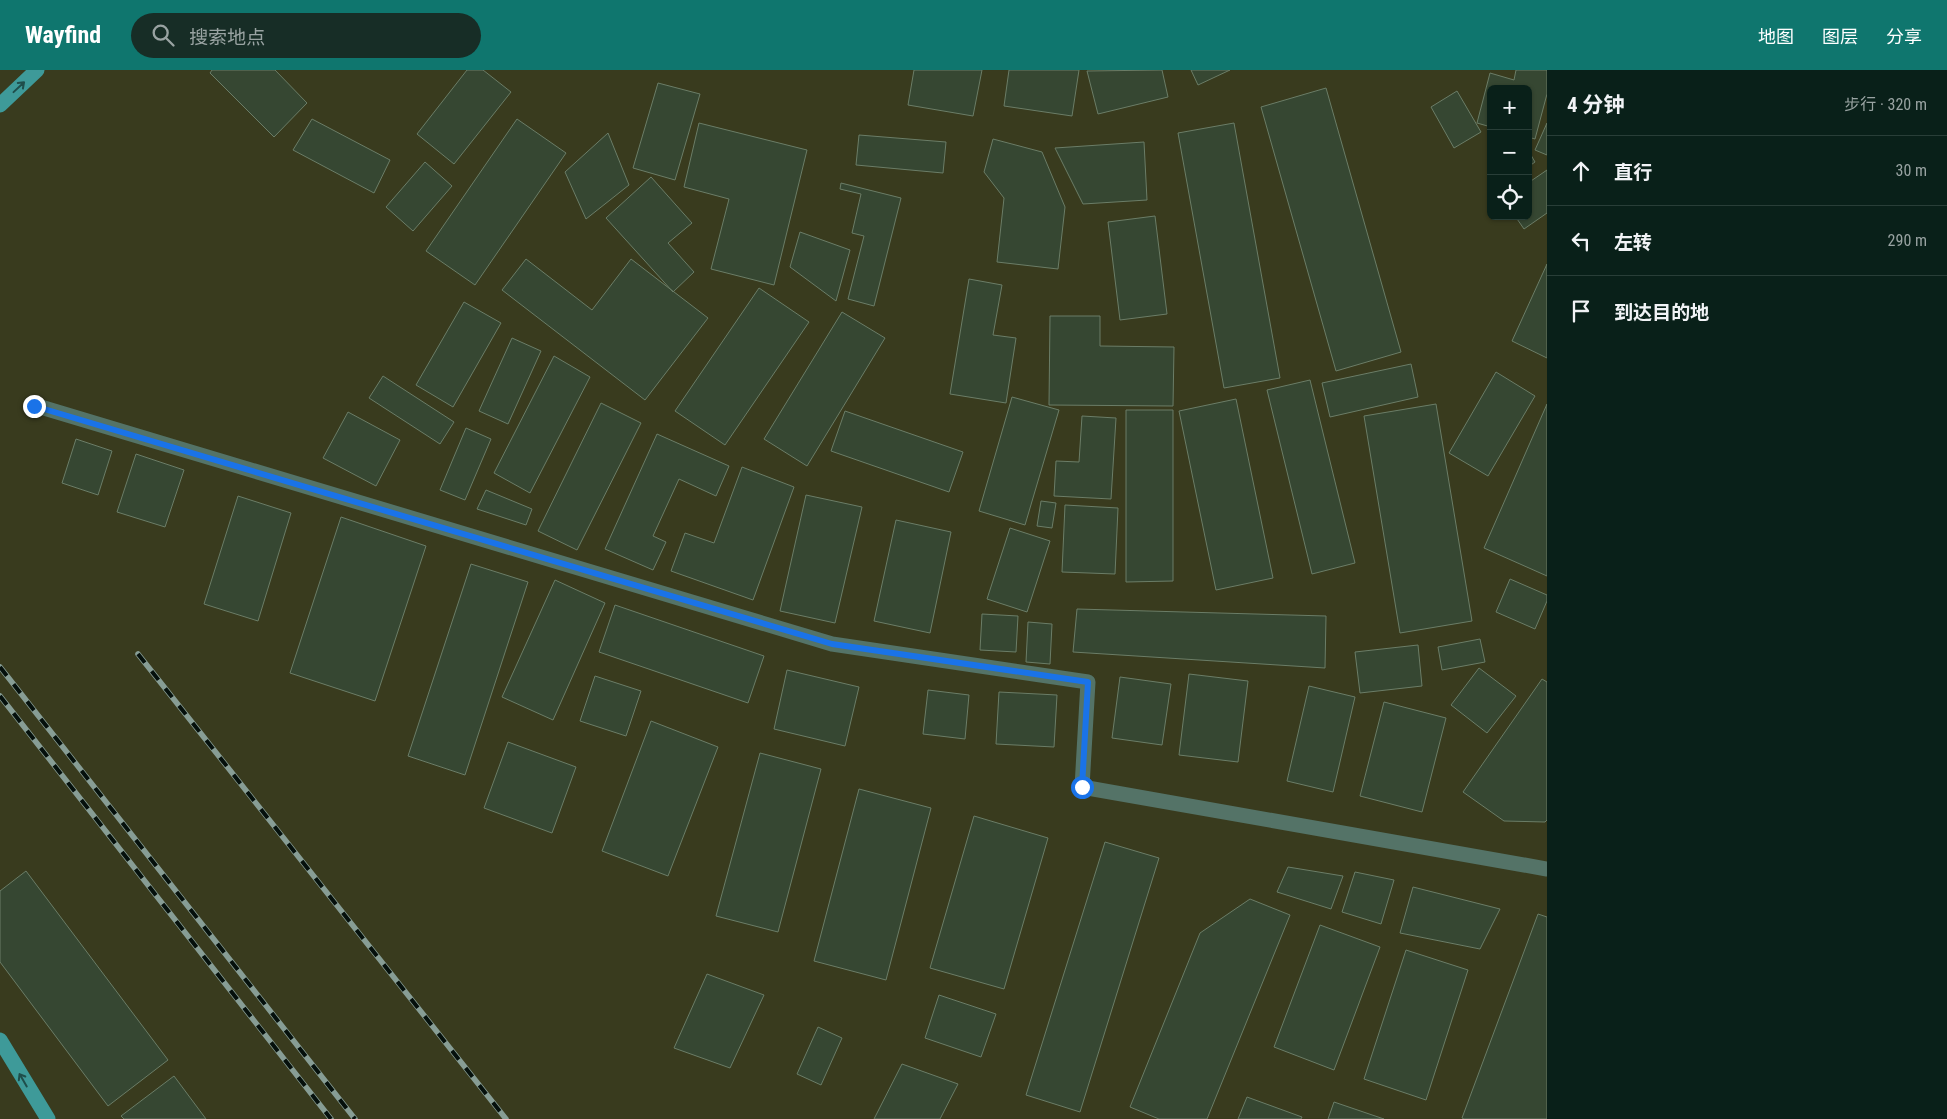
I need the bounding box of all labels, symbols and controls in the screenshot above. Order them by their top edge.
search box [131,13,481,58]
text: Wayfind [25,21,101,49]
icon: search [149,21,177,49]
text: 搜索地点 [189,26,265,49]
text: 地图 [1758,26,1794,47]
text: 图层 [1822,26,1858,47]
text: 分享 [1886,26,1922,47]
one-way arrow [12,81,25,93]
map controls [1487,85,1532,220]
button: + [1487,85,1532,130]
text: 4 分钟 [1567,93,1624,117]
text: 步行 · 320 m [1844,95,1927,114]
button: − [1487,130,1532,175]
icon: ahead [1567,157,1595,185]
text: 直行 [1614,161,1652,184]
text: 30 m [1895,161,1927,180]
button: locate [1487,175,1532,220]
icon: left [1567,227,1595,255]
text: 左转 [1614,231,1652,254]
text: 290 m [1888,231,1927,250]
icon: arrive [1567,297,1595,325]
text: 到达目的地 [1614,301,1709,324]
route end [23,395,46,418]
route start [1071,776,1094,799]
one-way arrow [18,1073,28,1087]

